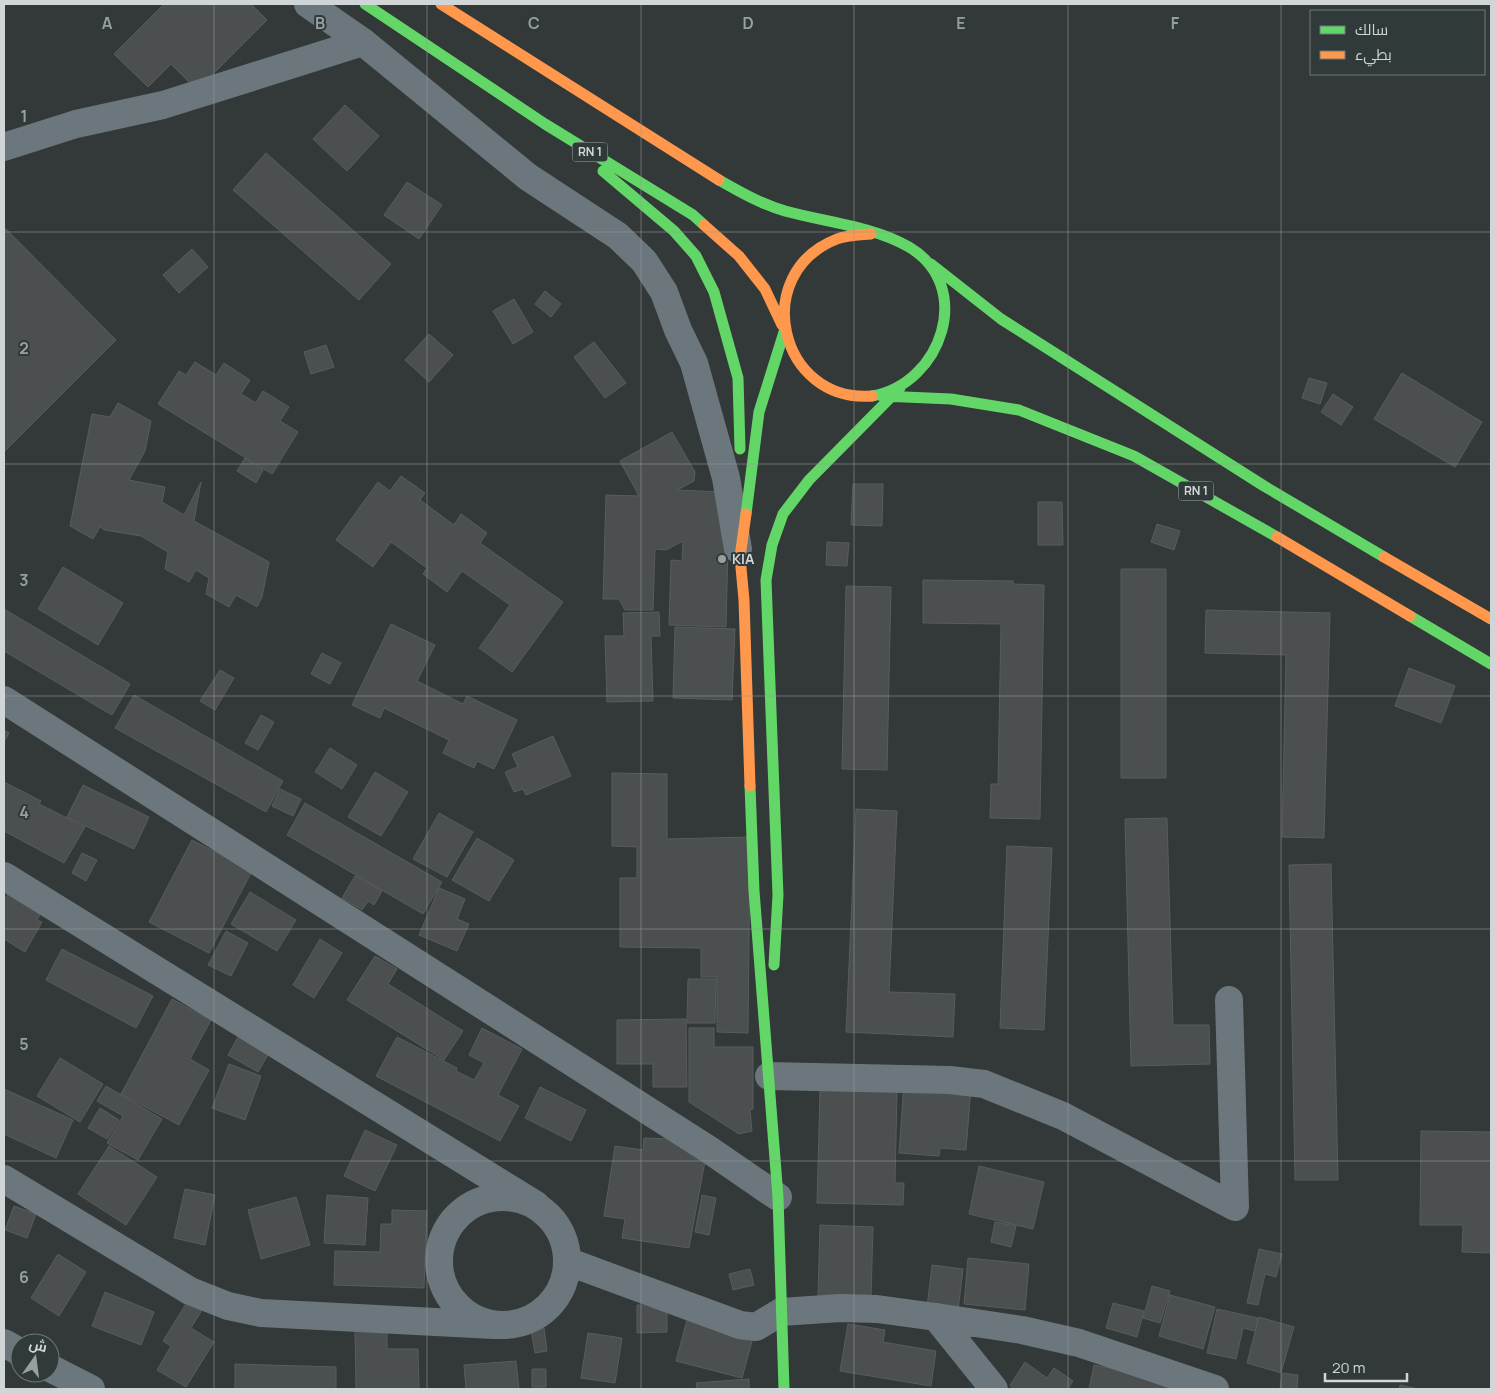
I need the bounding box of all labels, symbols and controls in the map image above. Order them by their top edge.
legend [1310,10,1485,75]
text: A [102,12,113,34]
text: B [315,12,325,34]
text: C [528,12,540,34]
text: D [742,12,754,34]
text: E [956,12,966,34]
text: F [1171,12,1180,34]
text: سالك [1355,19,1388,40]
text: بطيء [1355,44,1392,67]
text: 1 [20,105,28,127]
road number: RN 1 [572,142,608,162]
text: 2 [19,337,29,359]
road number: RN 1 [1178,482,1214,501]
place label: KIA [732,549,755,568]
marker: KIA [716,553,728,565]
text: 3 [19,569,29,591]
text: 4 [19,801,29,823]
text: 5 [19,1033,29,1055]
text: 6 [19,1266,29,1288]
north arrow [10,1333,60,1383]
text: ش [27,1334,49,1356]
scale bar [1325,1350,1408,1382]
text: 20 m [1332,1357,1365,1378]

